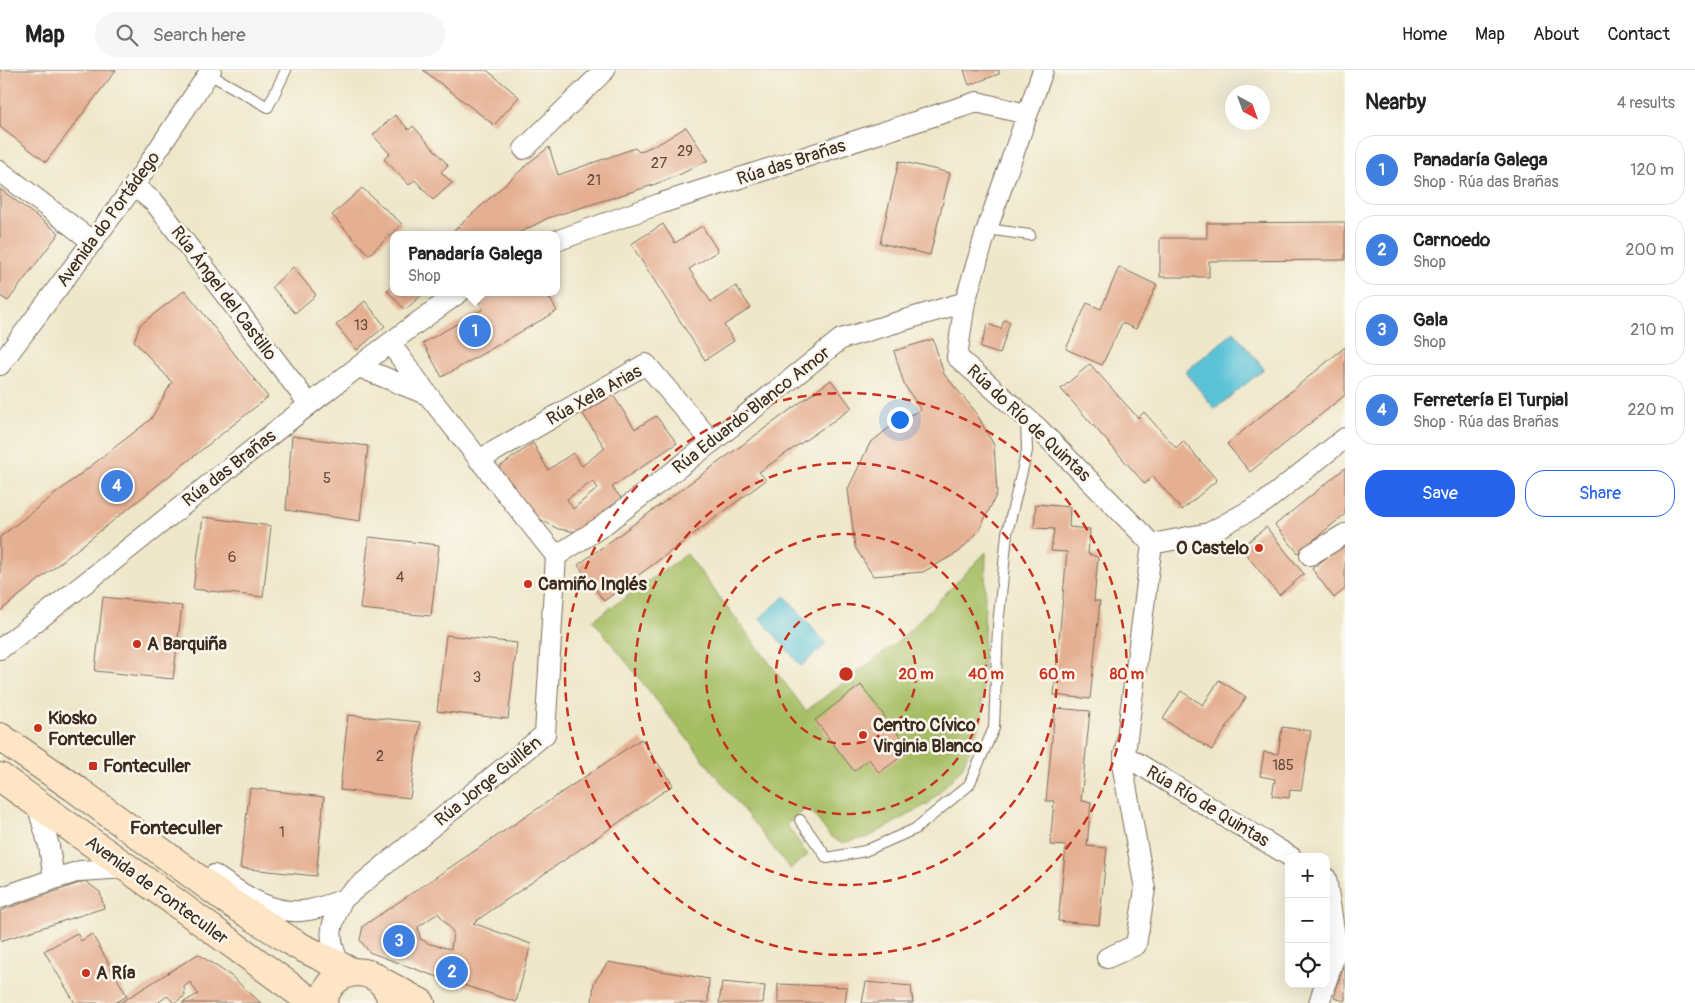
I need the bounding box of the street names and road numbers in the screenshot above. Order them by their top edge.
street label: Rúa das Brañas [734,134,848,191]
street label: Avenida do Portádego [51,147,166,292]
street label: Rúa Ángel del Castillo [165,221,282,365]
street label: Rúa Eduardo Blanco Amor [668,341,835,479]
street label: Rúa Xela Arias [543,360,646,431]
street label: Rúa do Río de Quintas [962,360,1096,487]
street label: Rúa das Brañas [178,425,281,512]
street label: Rúa Jorge Guillén [430,731,546,832]
street label: Rúa Río de Quintas [1142,761,1273,852]
street label: Avenida de Fonteculler [81,831,233,950]

